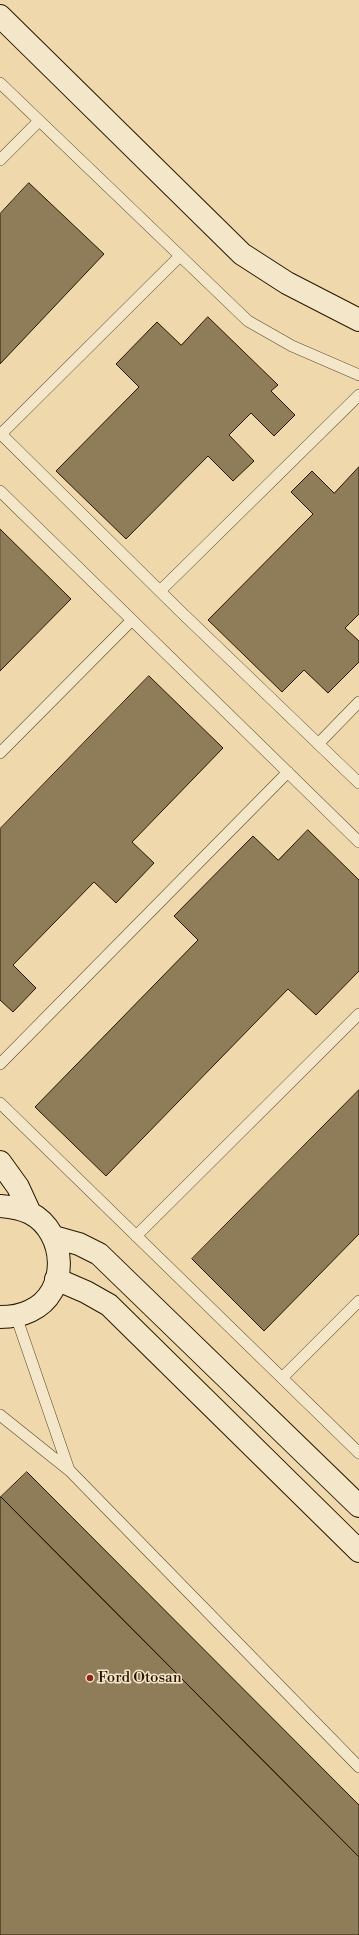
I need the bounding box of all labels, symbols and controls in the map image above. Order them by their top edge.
place label: Ford Otosan [98,1669,182,1687]
marker: Ford Otosan [85,1673,95,1683]

